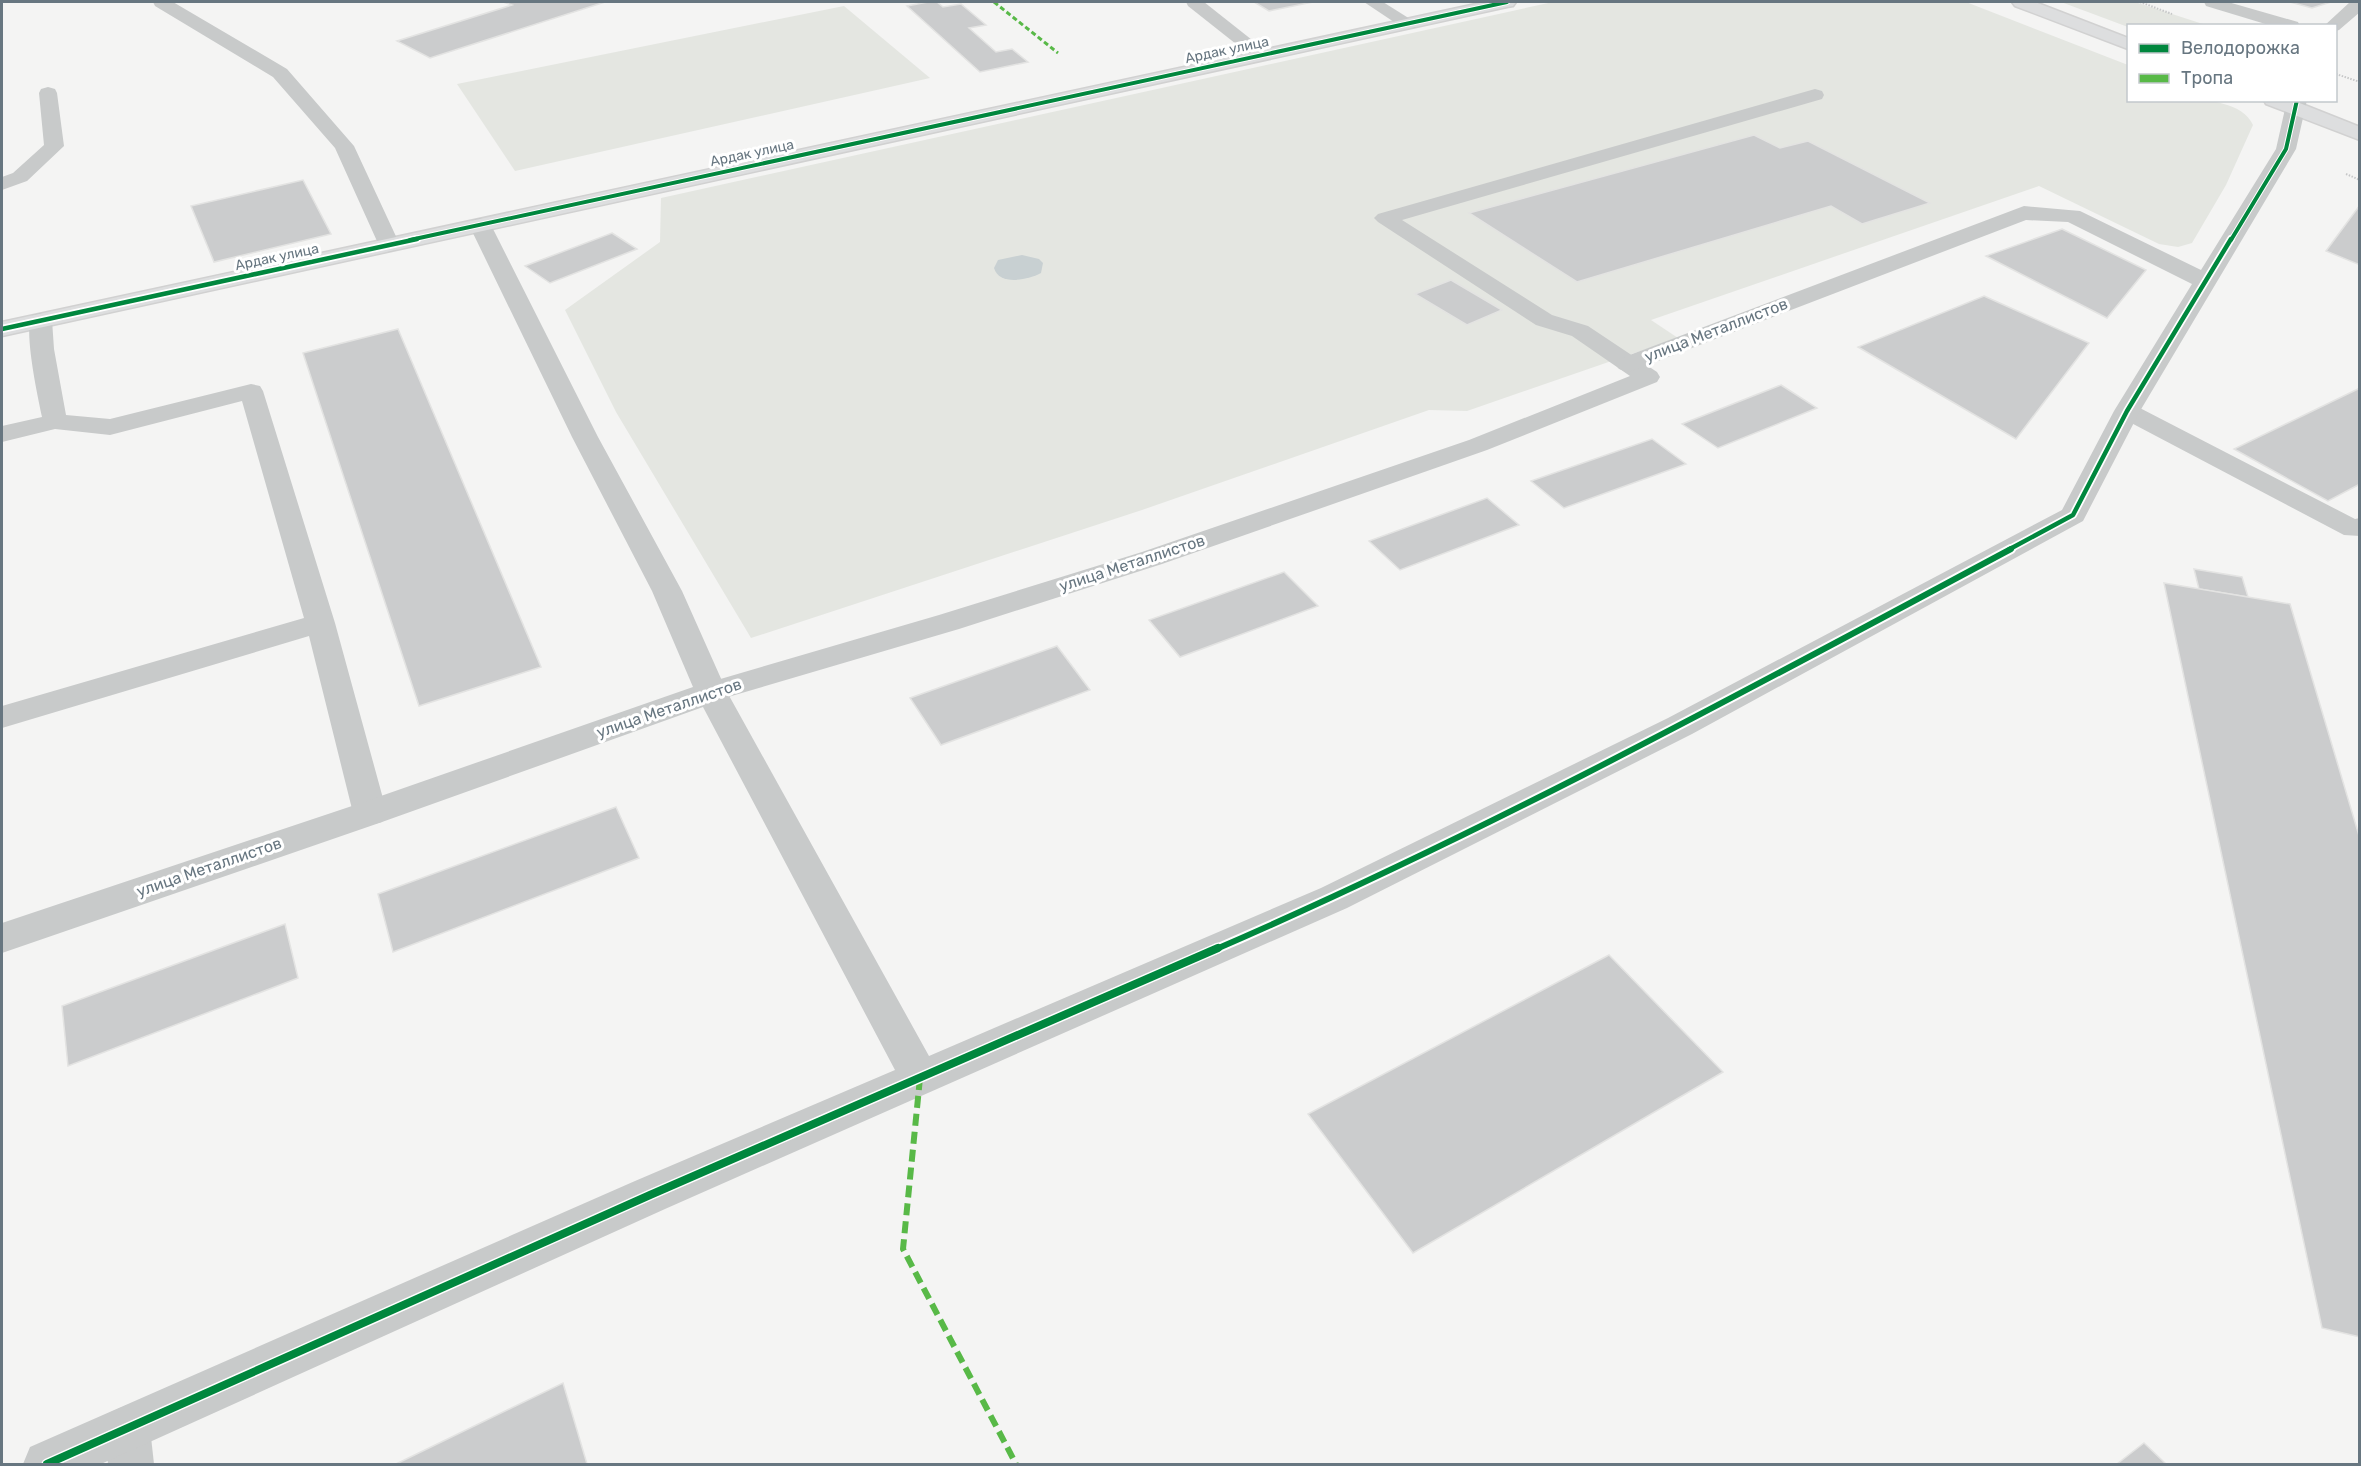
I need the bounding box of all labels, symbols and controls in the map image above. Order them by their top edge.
legend [2127,24,2337,102]
street label: Ардак улица [1184,33,1270,67]
text: Велодорожка [2181,37,2300,59]
text: Тропа [2181,67,2233,89]
street label: Ардак улица [709,136,795,170]
street label: Ардак улица [234,240,320,274]
street label: улица Металлистов [1642,294,1790,366]
street label: улица Металлистов [1057,530,1207,596]
street label: улица Металлистов [594,674,744,742]
street label: улица Металлистов [134,833,284,901]

